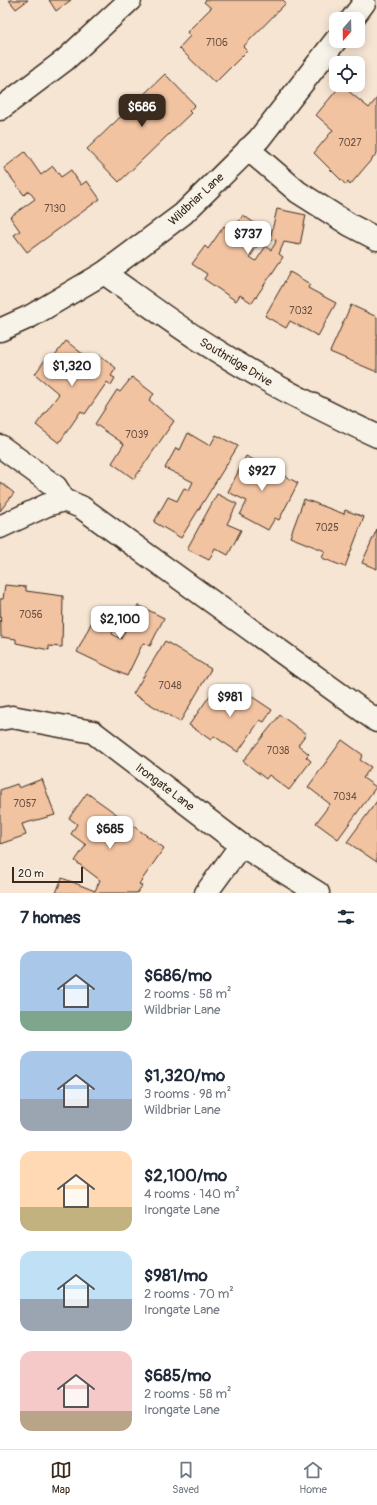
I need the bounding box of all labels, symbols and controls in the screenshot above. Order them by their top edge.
north arrow [329,12,365,48]
map controls [329,12,365,92]
house number: 7106 [206,37,228,49]
button: locate [329,56,365,92]
pin: $686 [118,94,166,128]
text: $686 [128,99,156,115]
house number: 7027 [339,137,362,149]
street label: Wildbriar Lane [165,170,227,229]
house number: 7130 [44,203,66,215]
pin: $737 [224,221,272,255]
text: $737 [234,226,262,242]
house number: 7032 [289,305,313,317]
street label: Southridge Drive [197,335,275,390]
pin: $1,320 [39,353,105,387]
text: $1,320 [53,358,91,374]
house number: 7039 [126,429,148,441]
pin: $927 [238,458,286,492]
text: $927 [248,463,276,479]
house number: 7025 [315,522,339,534]
pin: $2,100 [87,606,153,640]
house number: 7056 [19,609,43,621]
text: $2,100 [100,611,140,627]
house number: 7048 [159,680,181,692]
pin: $981 [206,684,254,718]
text: $981 [217,689,243,705]
house number: 7038 [267,745,289,757]
street label: Irongate Lane [132,760,197,814]
house number: 7034 [333,791,357,803]
house number: 7057 [14,798,37,810]
pin: $685 [86,816,134,850]
text: $685 [96,821,124,837]
scale bar [12,865,83,884]
text: 20 m [18,867,44,880]
icon: filters [335,906,357,928]
text: 7 homes [20,907,80,928]
text: $686/mo [144,965,212,986]
icon: home [52,967,100,1015]
text: 2 rooms · 58 m² [144,986,231,1002]
text: Wildbriar Lane [144,1002,220,1018]
text: $1,320/mo [144,1065,225,1086]
icon: home [52,1067,100,1115]
text: 3 rooms · 98 m² [144,1086,231,1102]
text: Wildbriar Lane [144,1102,220,1118]
text: $2,100/mo [144,1165,227,1186]
icon: home [52,1167,100,1215]
text: 4 rooms · 140 m² [144,1186,240,1202]
text: Irongate Lane [144,1202,220,1218]
text: $981/mo [144,1265,208,1286]
icon: home [52,1267,100,1315]
text: 2 rooms · 70 m² [144,1286,234,1302]
text: Irongate Lane [144,1302,220,1318]
text: $685/mo [144,1365,211,1386]
icon: home [52,1367,100,1415]
text: 2 rooms · 58 m² [144,1386,231,1402]
text: Irongate Lane [144,1402,220,1418]
tab: Map [50,1459,72,1496]
tab: Saved [172,1459,199,1496]
tab: Home [299,1459,327,1496]

